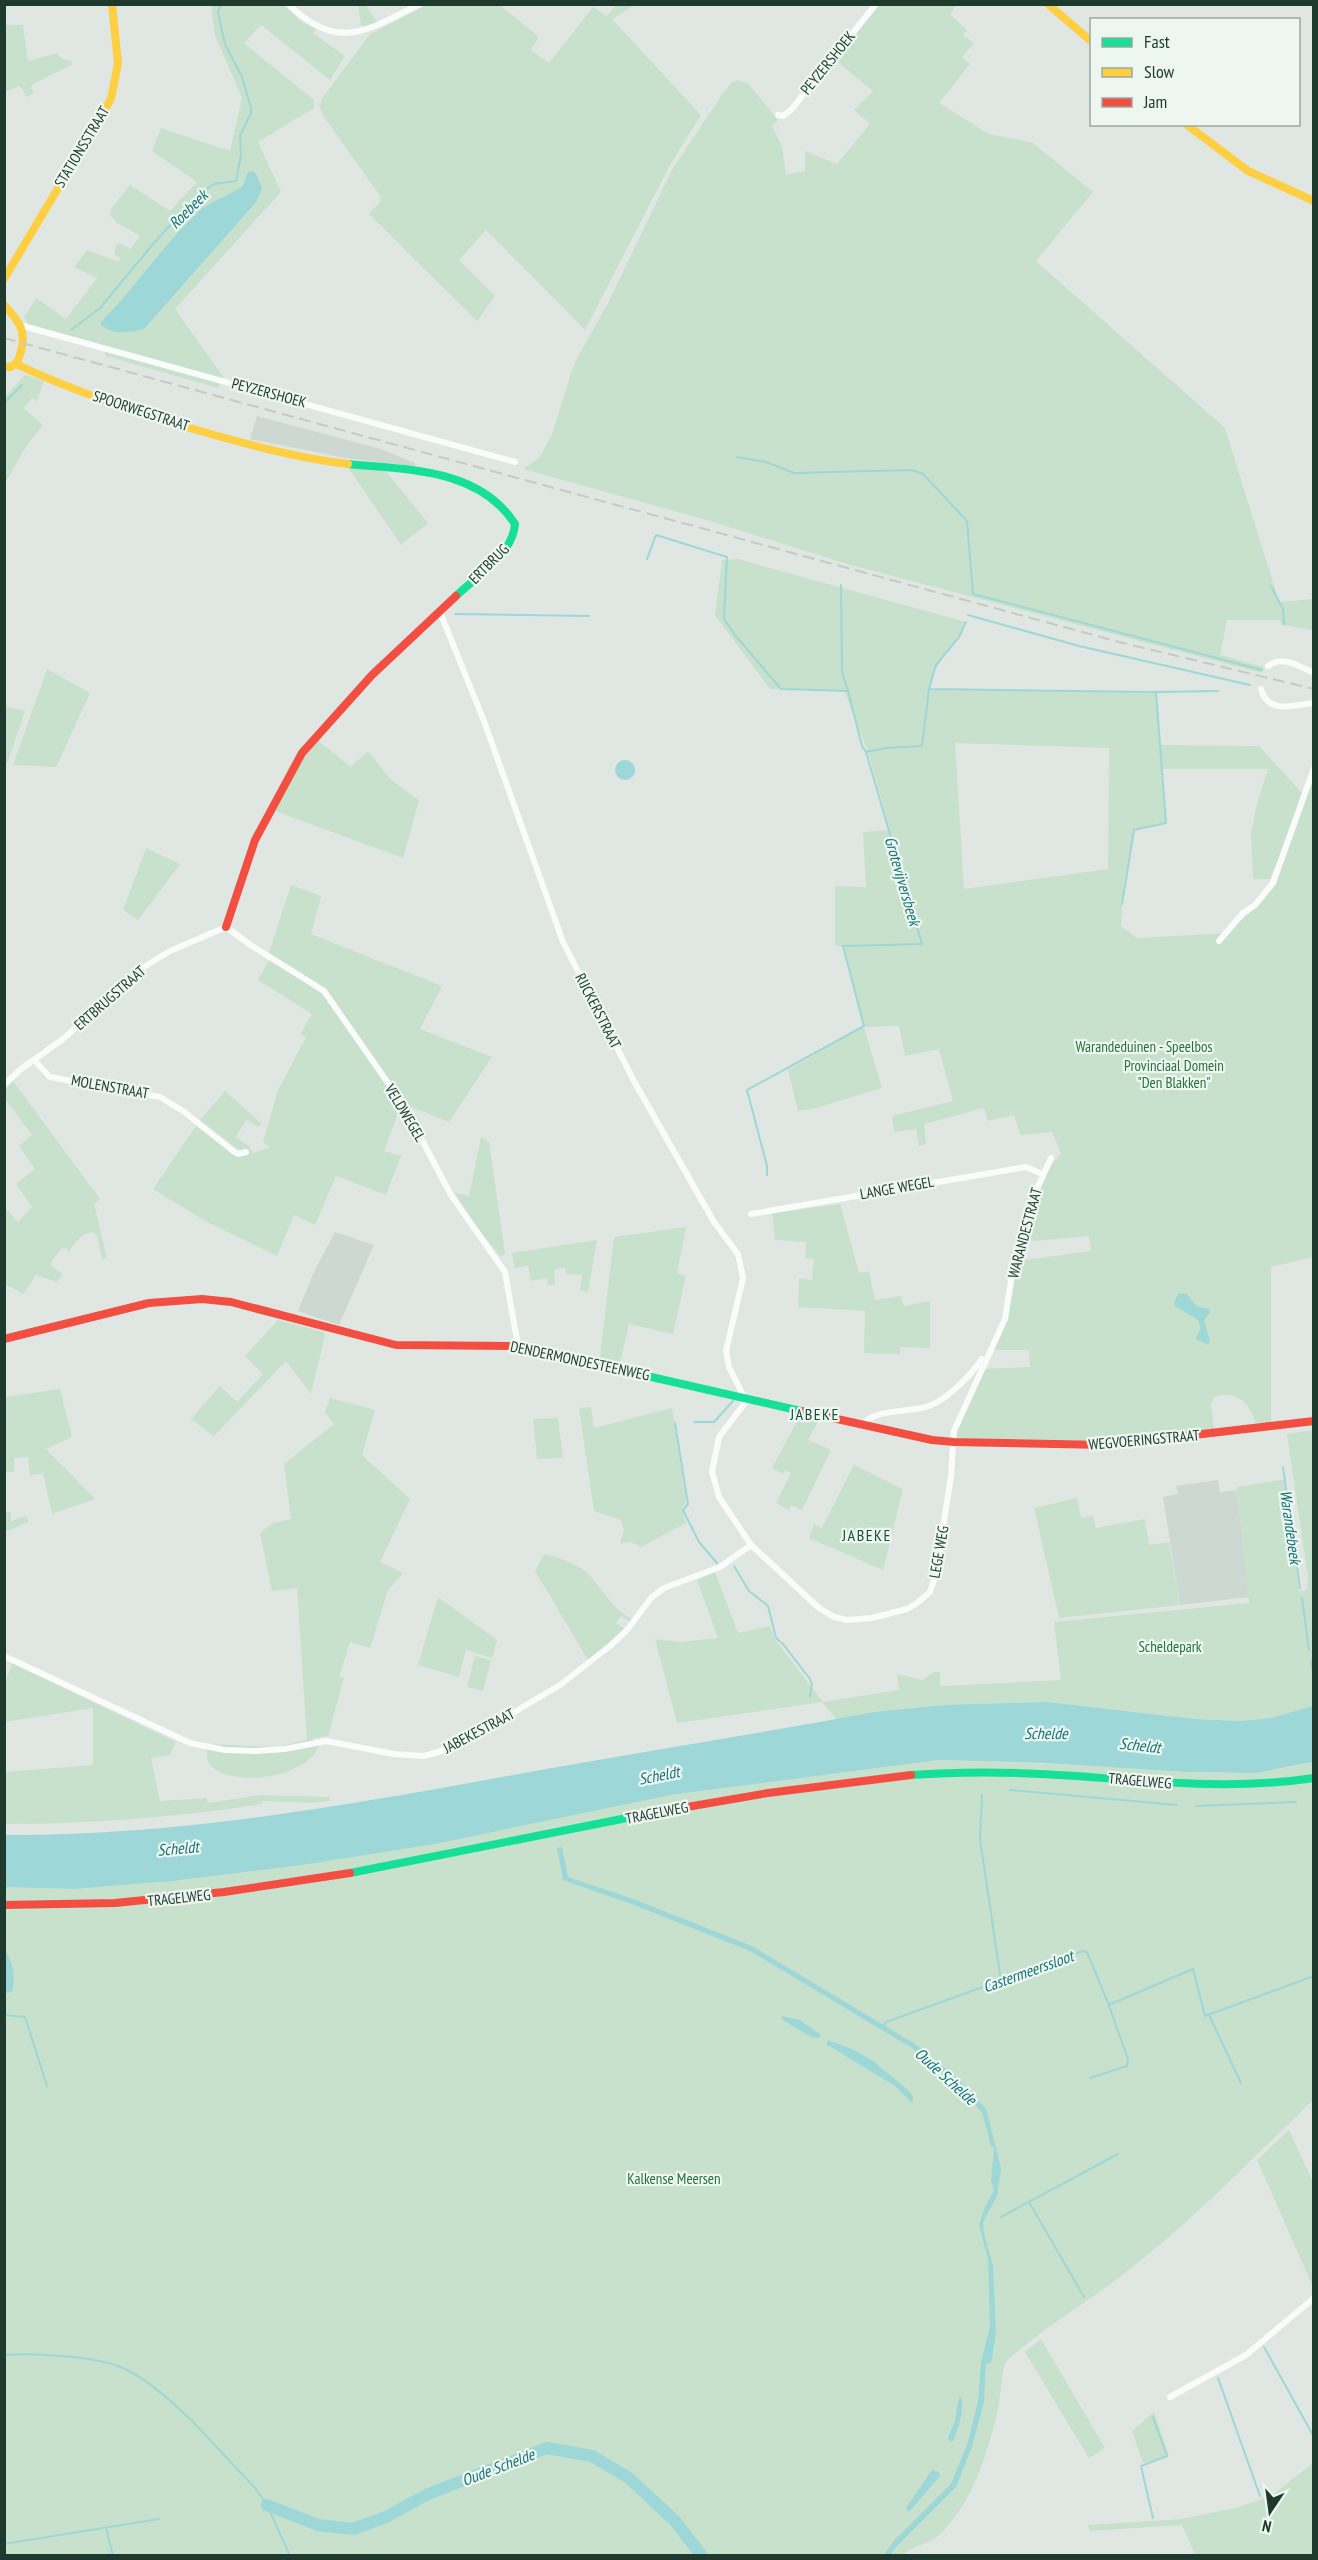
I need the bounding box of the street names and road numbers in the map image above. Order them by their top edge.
street label: PEYZERSHOEK [796,27,859,98]
street label: STATIONSSTRAAT [50,102,113,191]
street label: PEYZERSHOEK [230,373,309,412]
street label: SPOORWEGSTRAAT [91,386,192,435]
street label: ERTBRUG [465,540,513,588]
street label: ERTBRUGSTRAAT [70,961,150,1034]
street label: RIJCKERSTRAAT [571,970,626,1052]
street label: MOLENSTRAAT [70,1070,151,1103]
street label: VELDWEGEL [380,1080,430,1146]
street label: LANGE WEGEL [858,1172,936,1203]
street label: WARANDESTRAAT [1003,1185,1046,1280]
street label: DENDERMONDESTEENWEG [509,1336,652,1385]
street label: WEGVOERINGSTRAAT [1088,1425,1201,1454]
street label: LEGE WEG [925,1524,952,1580]
street label: JABEKESTRAAT [439,1704,518,1758]
street label: TRAGELWEG [1108,1768,1172,1793]
street label: TRAGELWEG [624,1797,690,1828]
street label: TRAGELWEG [146,1885,211,1910]

